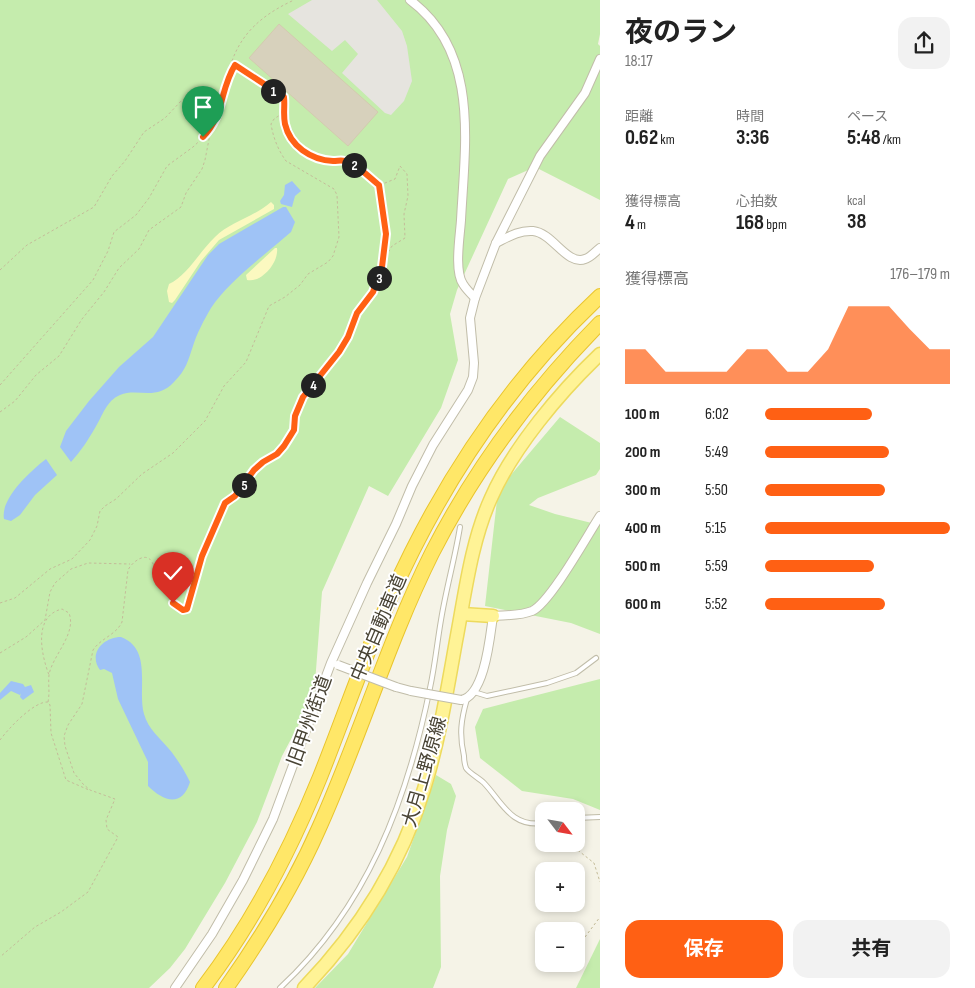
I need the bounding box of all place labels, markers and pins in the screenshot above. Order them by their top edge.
pin: 1 [260,78,286,104]
pin [182,86,224,137]
pin: 2 [342,152,366,178]
pin: 3 [366,266,392,290]
pin: 4 [300,372,326,398]
pin: 5 [232,472,256,498]
pin [152,552,194,603]

